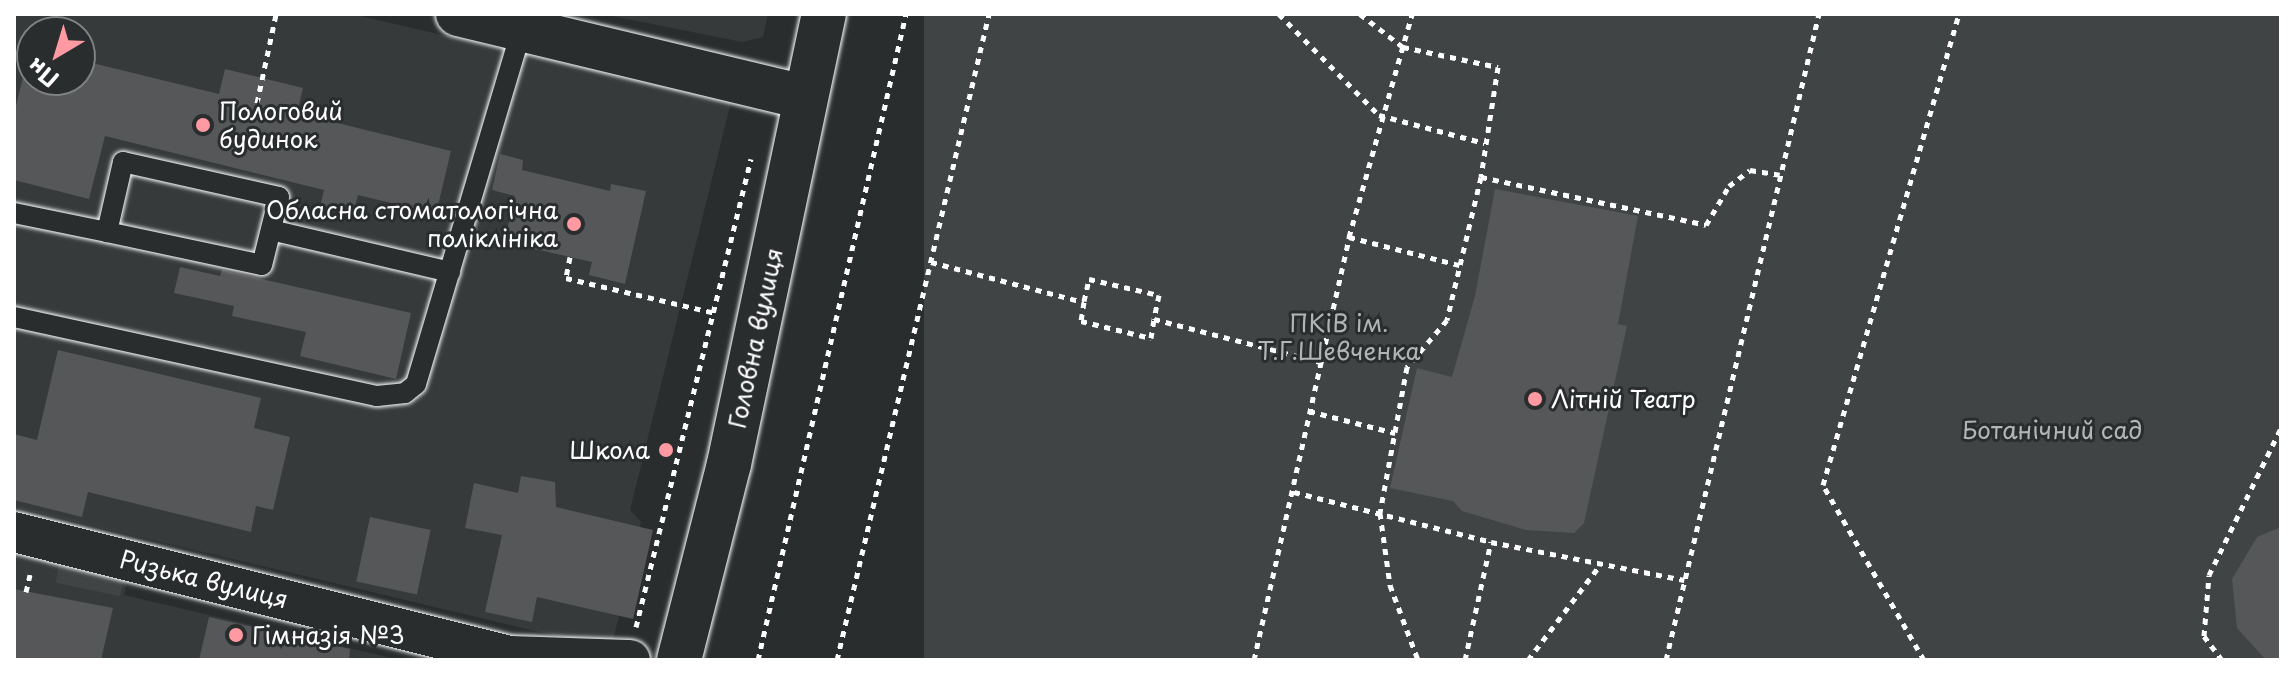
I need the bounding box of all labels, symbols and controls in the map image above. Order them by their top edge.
north arrow [16,16,96,96]
text: Пн [19,51,65,97]
place label: Пологовий будинок [219,97,343,153]
marker: Пологовий будинок [194,116,212,134]
place label: Обласна стоматологічна поліклініка [264,196,558,252]
marker: Обласна стоматологічна поліклініка [565,215,583,233]
street label: Головна вулиця [722,245,788,431]
park label: ПКіВ ім. Т.Г.Шевченка [1258,309,1420,365]
place label: Літній Театр [1551,385,1697,413]
marker: Літній Театр [1526,390,1544,408]
park label: Ботанічний сад [1961,416,2143,444]
place label: Школа [569,436,650,464]
marker: Школа [657,441,675,459]
street label: Ризька вулиця [116,544,292,614]
place label: Гімназія №3 [252,621,405,649]
marker: Гімназія №3 [227,626,245,644]

